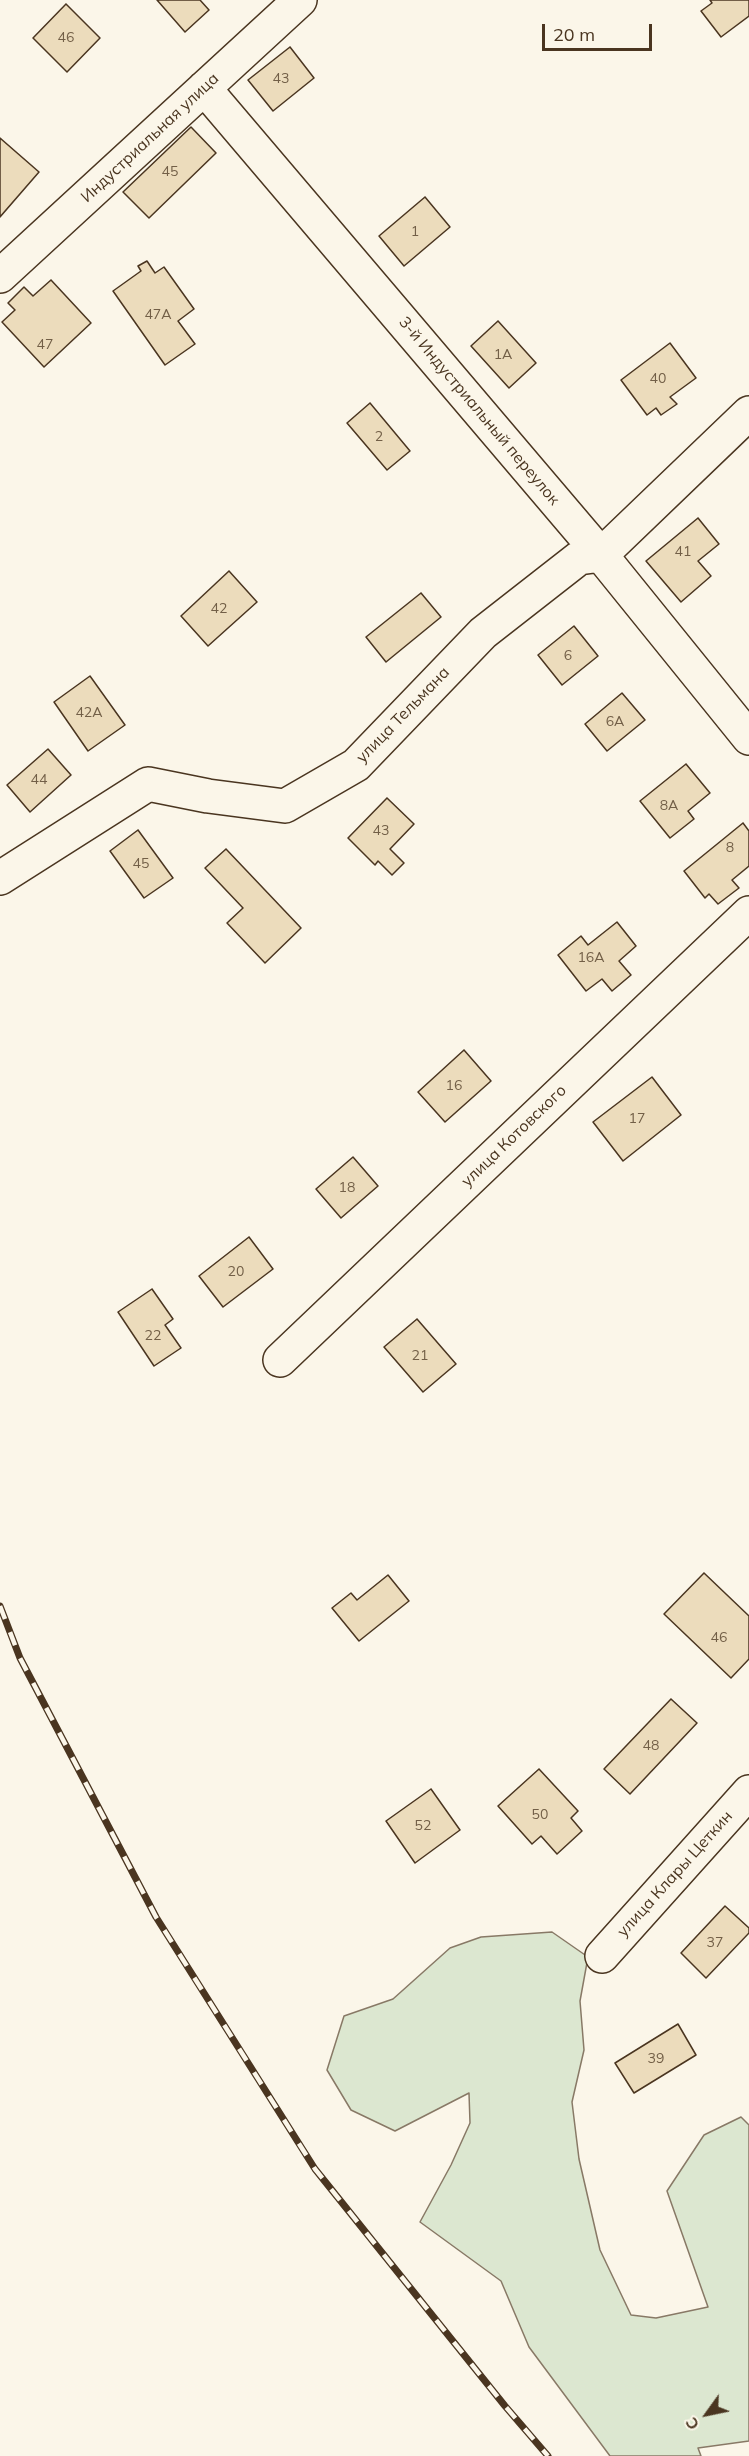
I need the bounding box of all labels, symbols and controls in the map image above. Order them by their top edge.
scale bar [545,12,654,50]
text: 20 m [553,23,595,46]
house number: 46 [58,30,74,46]
street label: Индустриальная улица [77,69,223,207]
house number: 43 [273,71,289,87]
house number: 45 [162,164,178,180]
house number: 1 [411,224,419,240]
house number: 47А [144,307,172,323]
street label: 3-й Индустриальный переулок [394,313,564,509]
house number: 47 [37,337,53,353]
house number: 1А [494,347,512,363]
house number: 40 [650,371,666,387]
house number: 2 [375,429,383,445]
house number: 41 [675,544,691,560]
house number: 42 [211,601,227,617]
house number: 6 [564,648,572,664]
street label: улица Тельмана [352,663,454,767]
house number: 42А [75,705,103,721]
house number: 6А [606,714,624,730]
house number: 44 [31,772,47,788]
house number: 8А [660,798,678,814]
house number: 43 [373,823,389,839]
house number: 8 [726,840,734,856]
house number: 45 [133,856,149,872]
house number: 16А [577,950,605,966]
house number: 16 [446,1078,462,1094]
street label: улица Котовского [458,1081,570,1191]
house number: 17 [629,1111,645,1127]
house number: 18 [339,1180,355,1196]
house number: 20 [228,1264,244,1280]
house number: 22 [145,1328,161,1344]
house number: 21 [412,1348,428,1364]
house number: 46 [711,1630,727,1646]
house number: 48 [643,1738,659,1754]
house number: 50 [532,1807,548,1823]
street label: улица Клары Цеткин [613,1807,737,1941]
house number: 52 [415,1818,431,1834]
house number: 37 [707,1935,723,1951]
house number: 39 [648,2051,664,2067]
north arrow [677,2384,737,2444]
text: С [681,2414,703,2434]

